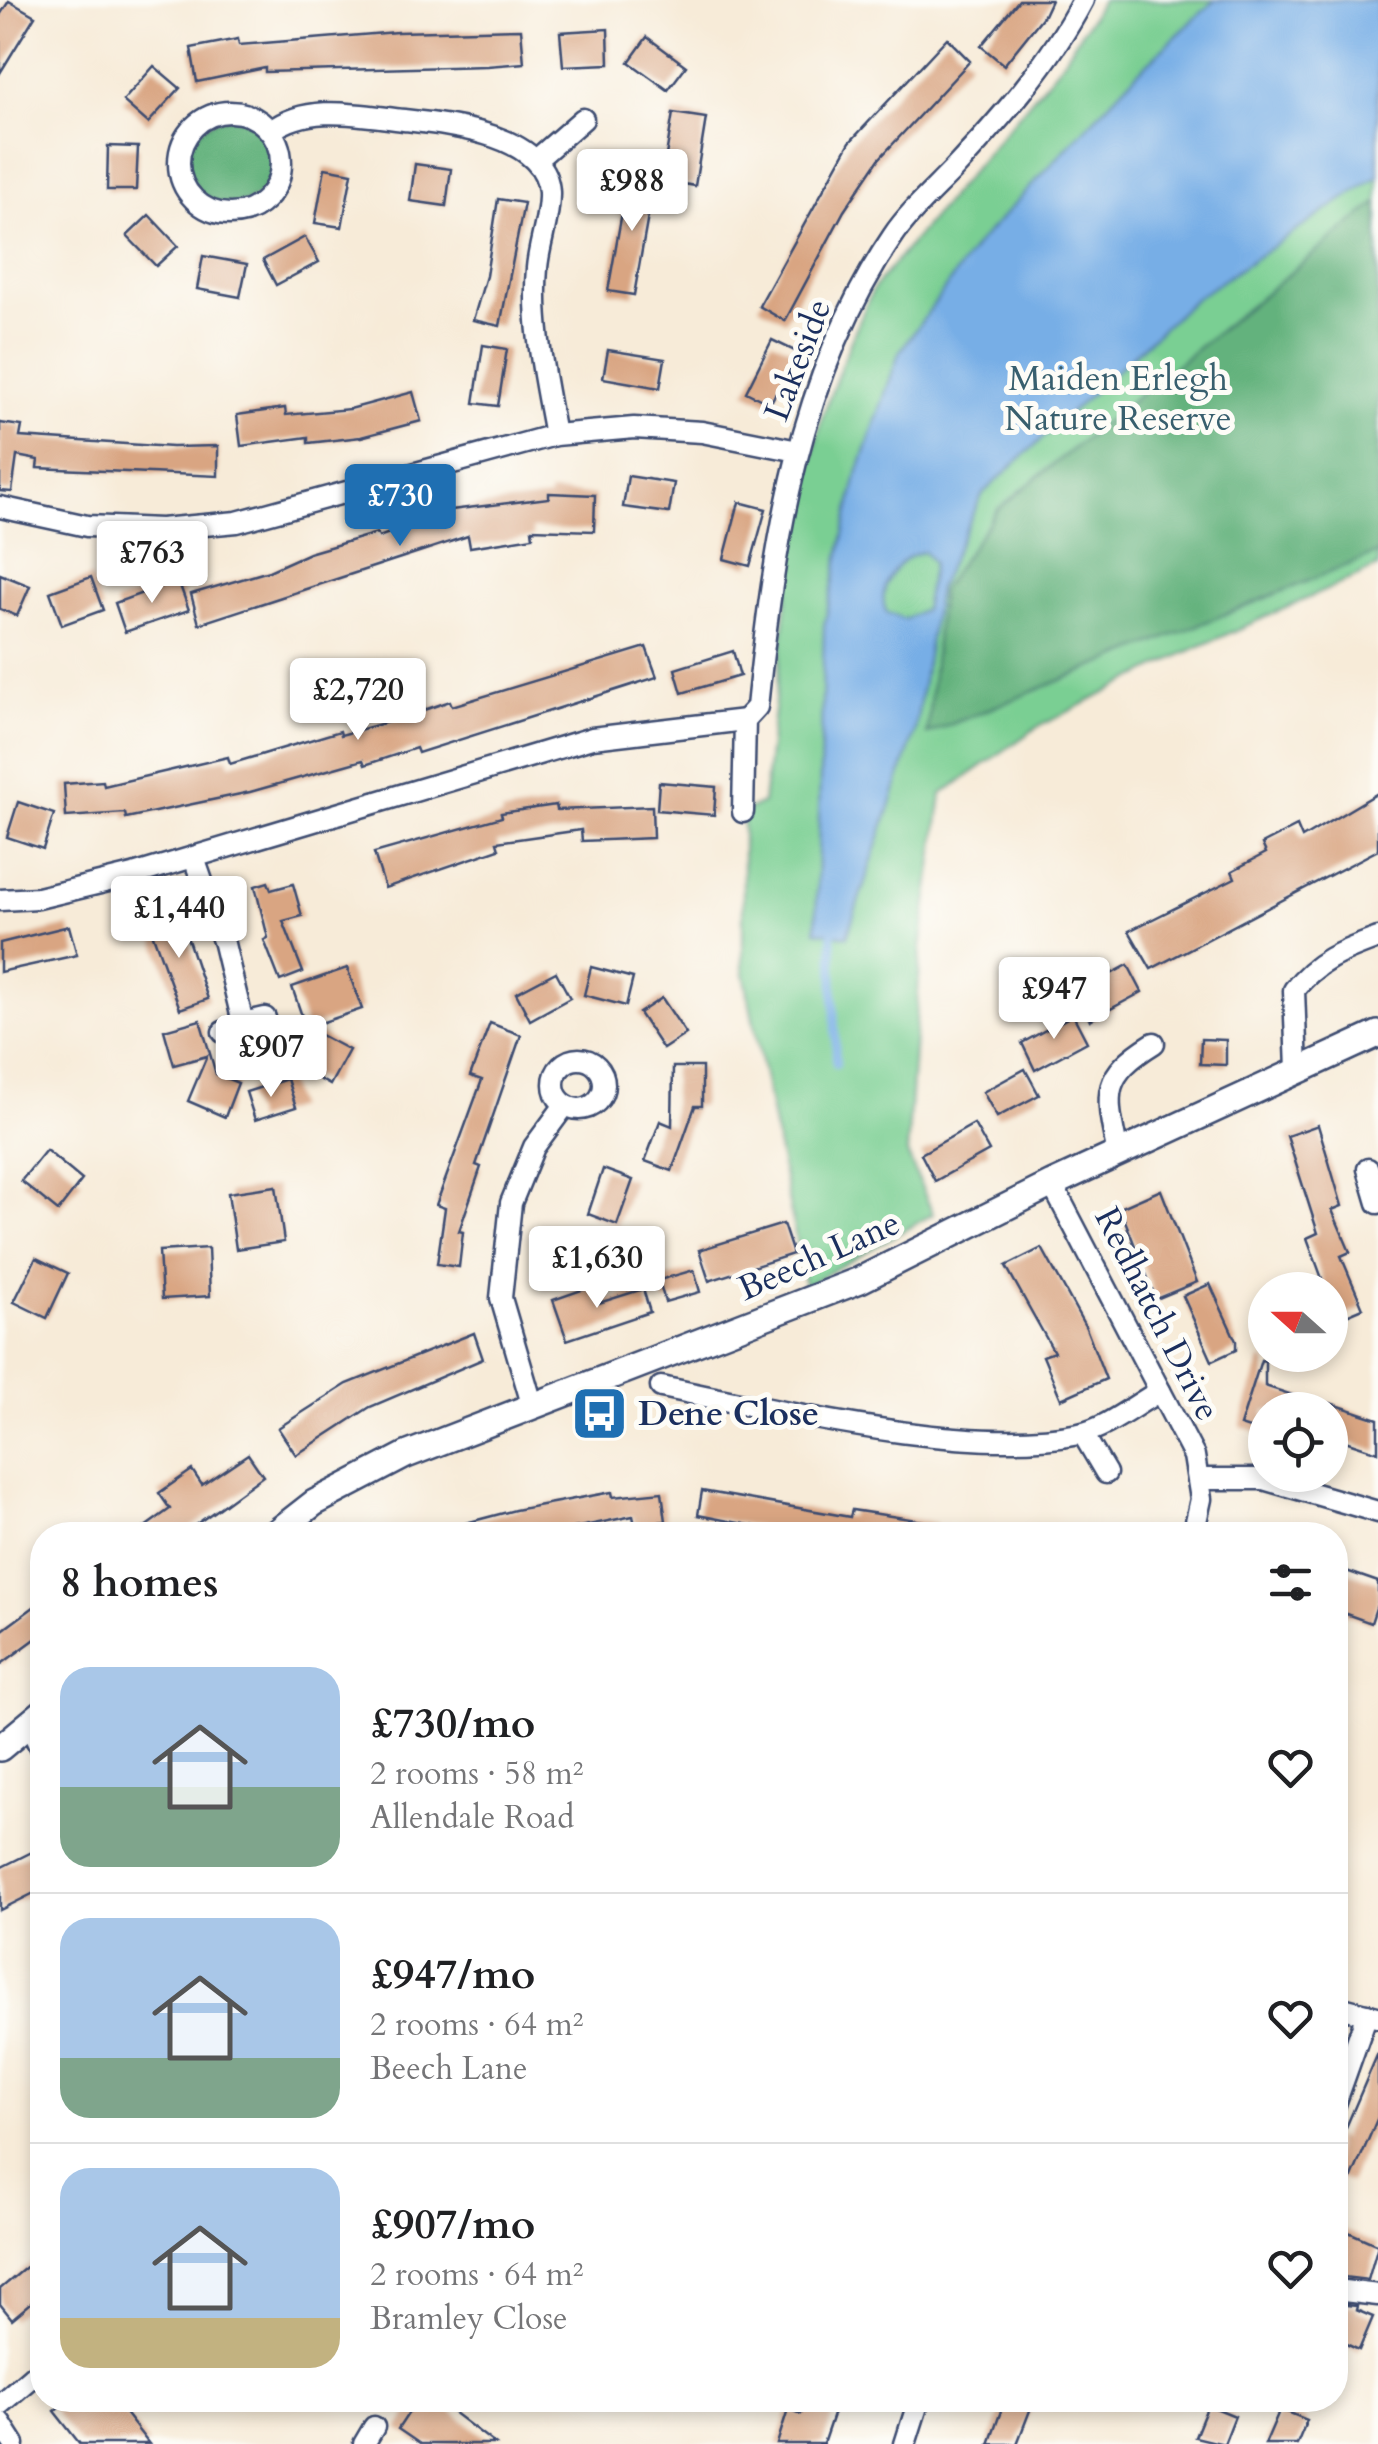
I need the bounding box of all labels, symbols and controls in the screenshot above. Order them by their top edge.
pin: £988 [573,149,691,234]
text: £988 [599,159,665,203]
street label: Lakeside [753,292,843,428]
park label: Maiden Erlegh Nature Reserve [1004,355,1232,443]
pin: £730 [341,464,459,549]
text: £730 [367,474,433,518]
pin: £763 [93,521,211,606]
text: £763 [119,531,185,575]
pin: £2,720 [277,658,439,743]
text: £2,720 [312,668,404,712]
pin: £1,440 [98,876,260,961]
text: £1,440 [133,886,225,930]
pin: £947 [995,957,1113,1042]
text: £947 [1021,967,1087,1011]
pin: £907 [212,1015,330,1100]
text: £907 [238,1025,304,1069]
street label: Beech Lane [731,1199,907,1313]
street label: Redhatch Drive [1083,1199,1231,1429]
pin: £1,630 [516,1226,678,1311]
text: £1,630 [551,1236,643,1280]
north arrow [1248,1272,1348,1372]
map controls [1248,1272,1348,1492]
bus stop icon: Dene Close [569,1384,629,1444]
place label: Dene Close [638,1390,819,1438]
button: locate [1248,1392,1348,1492]
text: 8 homes [60,1554,218,1611]
icon: filters [1263,1555,1318,1610]
text: £730/mo [370,1695,535,1752]
icon: home [140,1707,260,1827]
icon: heart [1263,1740,1318,1795]
text: 2 rooms · 58 m² [370,1752,583,1796]
text: Allendale Road [370,1796,574,1840]
text: £947/mo [370,1946,535,2003]
icon: home [140,1958,260,2078]
icon: heart [1263,1991,1318,2046]
text: 2 rooms · 64 m² [370,2003,583,2047]
text: Beech Lane [370,2047,527,2091]
text: £907/mo [370,2196,535,2253]
icon: home [140,2208,260,2328]
icon: heart [1263,2241,1318,2296]
text: 2 rooms · 64 m² [370,2253,583,2297]
text: Bramley Close [370,2297,568,2341]

